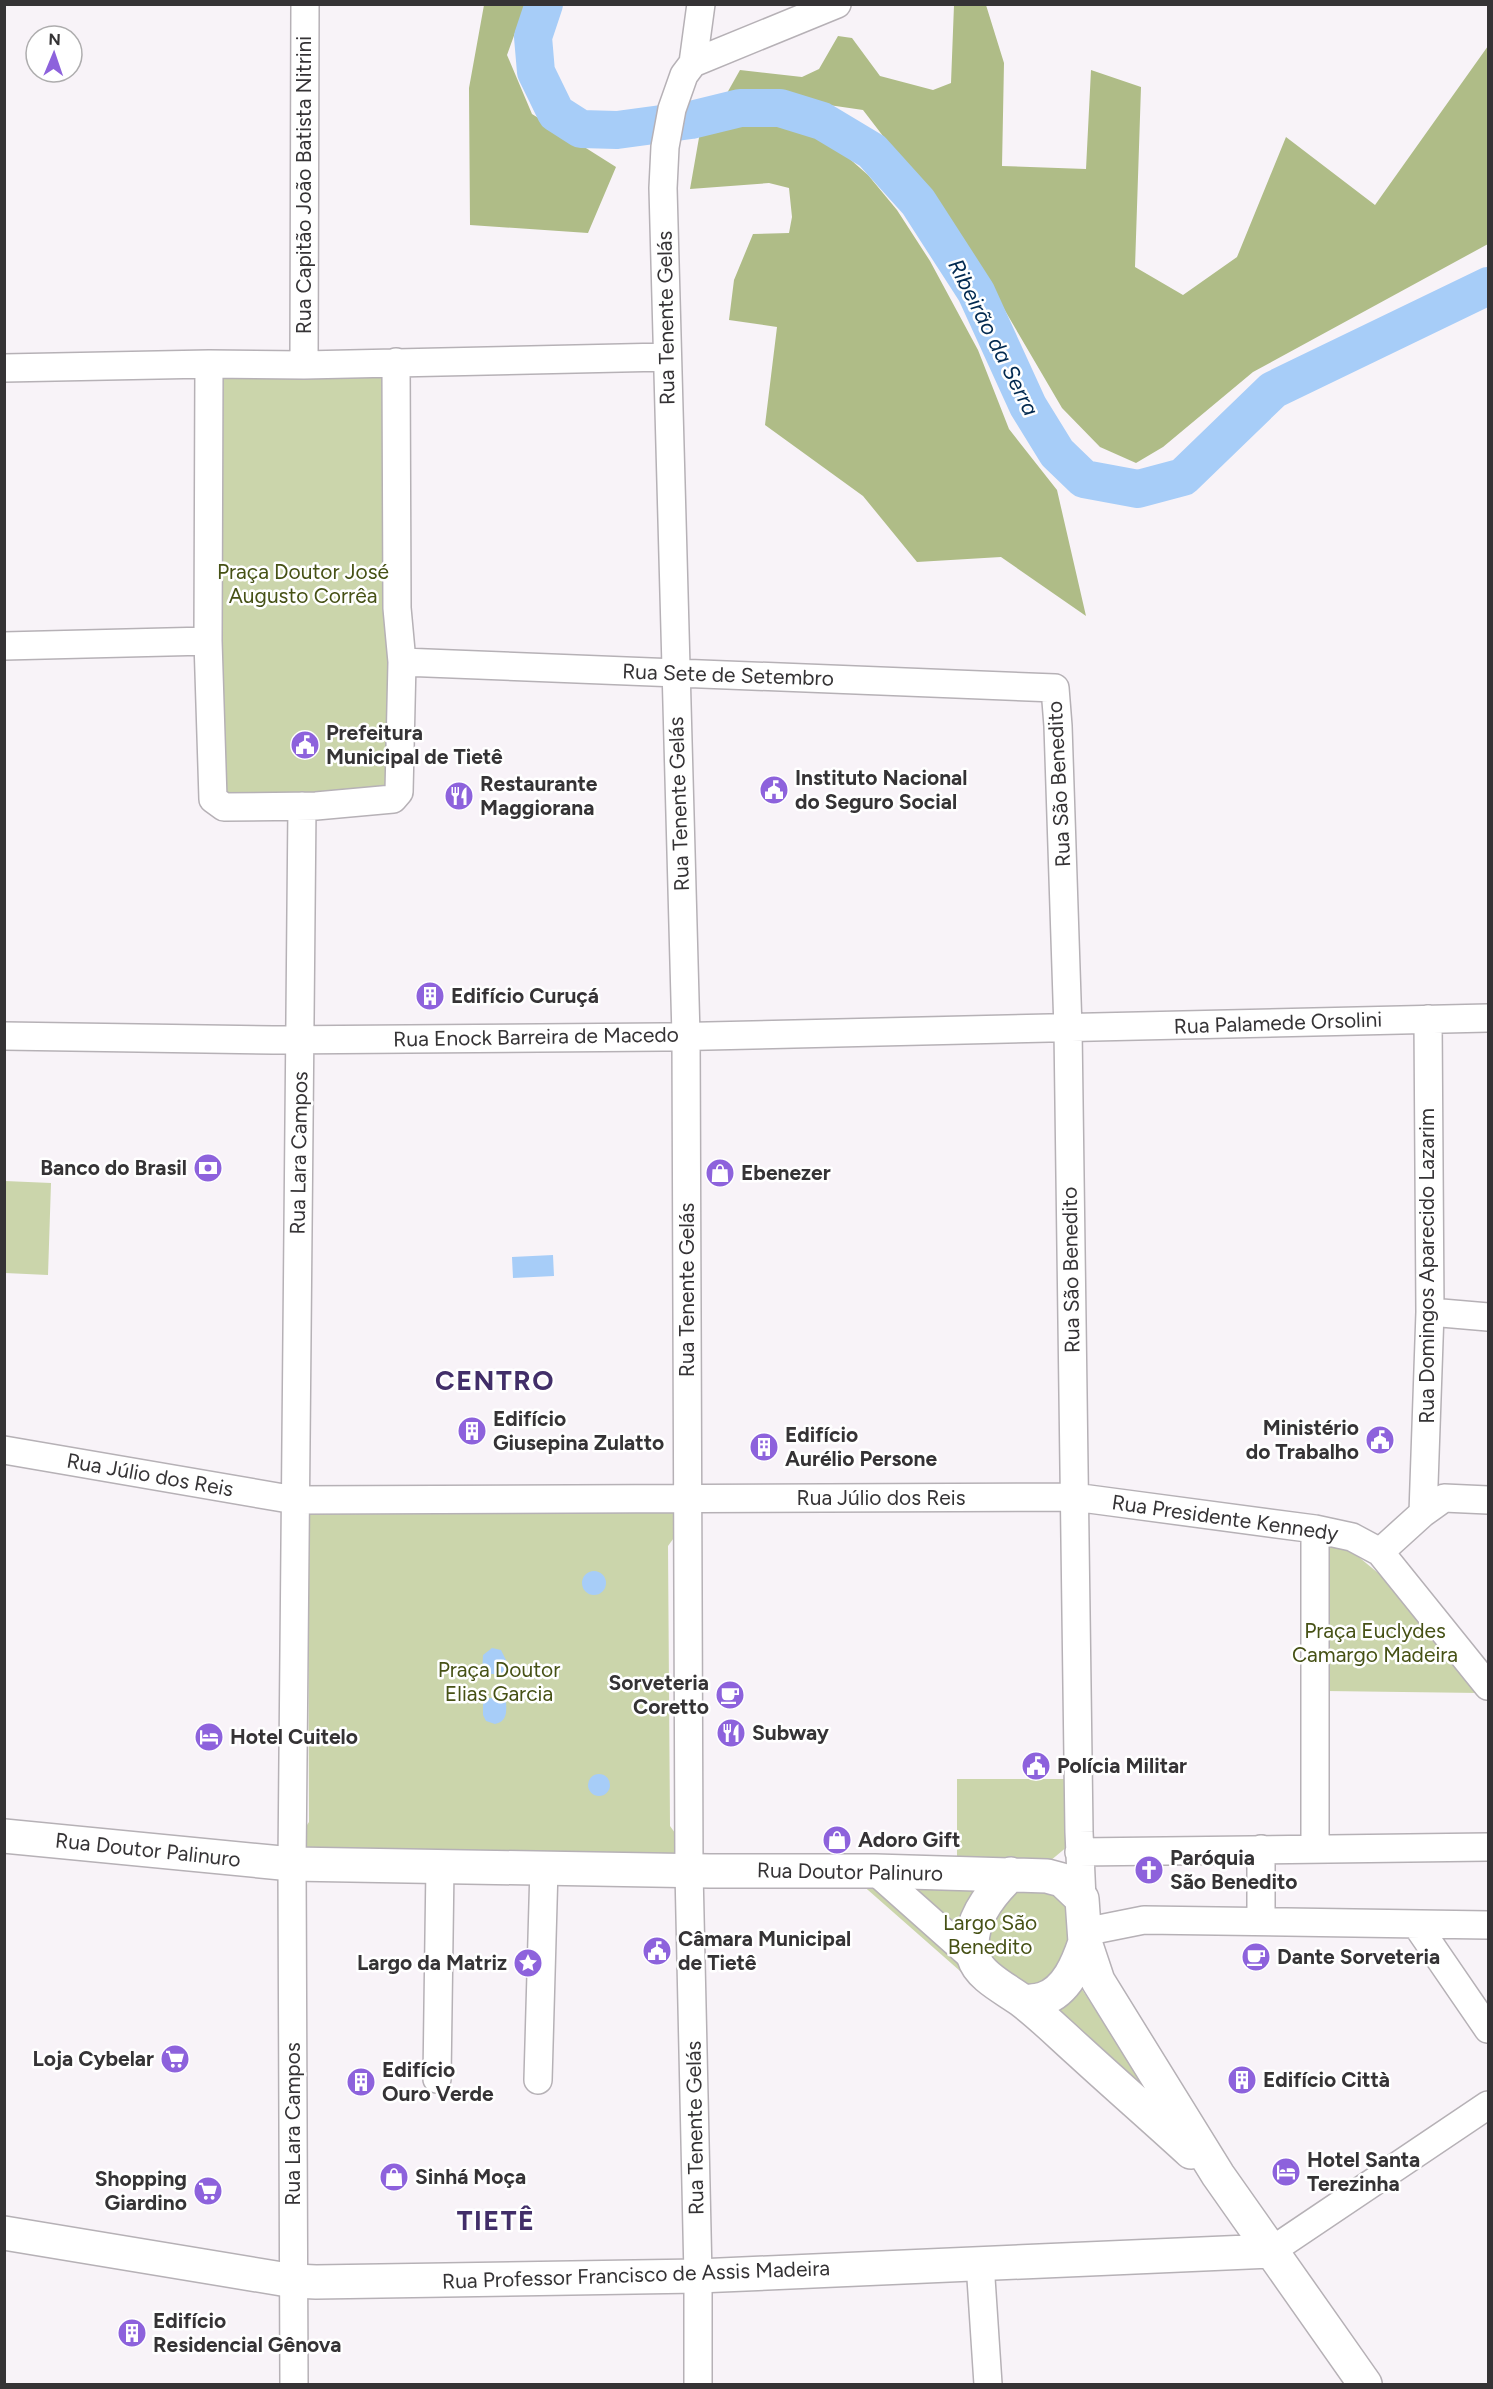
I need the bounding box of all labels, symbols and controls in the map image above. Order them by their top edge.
north arrow [24,24,84,84]
text: N [48,30,61,49]
street label: Rua Capitão João Batista Nitrini [291,36,316,334]
street label: Rua Tenente Gelás [651,231,680,405]
water label: Ribeirão da Serra [942,254,1045,420]
park label: Praça Doutor José Augusto Corrêa [217,559,389,608]
street label: Rua Sete de Setembro [622,658,834,691]
street label: Rua São Benedito [1042,700,1075,868]
street label: Rua Tenente Gelás [663,716,694,892]
place label: Prefeitura Municipal de Tietê [326,720,503,769]
public building icon: Prefeitura Municipal de Tietê [289,729,321,761]
place label: Instituto Nacional do Seguro Social [795,765,967,814]
place label: Restaurante Maggiorana [480,771,598,820]
public building icon: Instituto Nacional do Seguro Social [758,774,790,806]
restaurant icon: Restaurante Maggiorana [443,780,475,812]
building icon: Edifício Curuçá [414,980,446,1012]
place label: Edifício Curuçá [451,983,599,1008]
street label: Rua Palamede Orsolini [1173,1006,1383,1039]
street label: Rua Enock Barreira de Macedo [393,1022,679,1051]
street label: Rua Lara Campos [285,1071,312,1235]
street label: Rua Domingos Aparecido Lazarim [1414,1108,1439,1424]
bank icon: Banco do Brasil [192,1152,224,1184]
place label: Banco do Brasil [40,1155,187,1180]
shop icon: Ebenezer [704,1157,736,1189]
place label: Ebenezer [741,1160,831,1185]
street label: Rua São Benedito [1057,1187,1084,1353]
street label: Rua Tenente Gelás [674,1203,699,1377]
district label: CENTRO [435,1364,555,1397]
place label: Edifício Giusepina Zulatto [493,1406,664,1455]
building icon: Edifício Giusepina Zulatto [456,1415,488,1447]
place label: Ministério do Trabalho [1246,1415,1359,1464]
place label: Edifício Aurélio Persone [785,1422,937,1471]
public building icon: Ministério do Trabalho [1364,1424,1396,1456]
building icon: Edifício Aurélio Persone [748,1431,780,1463]
street label: Rua Júlio dos Reis [65,1448,235,1501]
street label: Rua Júlio dos Reis [797,1485,965,1510]
street label: Rua Presidente Kennedy [1110,1489,1340,1546]
park label: Praça Euclydes Camargo Madeira [1292,1618,1458,1667]
park label: Praça Doutor Elias Garcia [438,1657,560,1706]
place label: Sorveteria Coretto [609,1670,709,1719]
cafe icon: Sorveteria Coretto [714,1679,746,1711]
restaurant icon: Subway [715,1717,747,1749]
place label: Subway [752,1720,830,1745]
hotel icon: Hotel Cuitelo [193,1721,225,1753]
place label: Hotel Cuitelo [230,1724,358,1749]
public building icon: Polícia Militar [1020,1750,1052,1782]
place label: Polícia Militar [1057,1753,1187,1778]
shop icon: Adoro Gift [821,1824,853,1856]
street label: Rua Doutor Palinuro [54,1827,242,1872]
place label: Adoro Gift [858,1827,960,1852]
place label: Paróquia São Benedito [1170,1845,1298,1894]
church icon: Paróquia São Benedito [1133,1854,1165,1886]
street label: Rua Doutor Palinuro [757,1857,943,1886]
park label: Largo São Benedito [943,1910,1037,1959]
place label: Câmara Municipal de Tietê [678,1926,851,1975]
public building icon: Câmara Municipal de Tietê [641,1935,673,1967]
cafe icon: Dante Sorveteria [1240,1941,1272,1973]
place label: Dante Sorveteria [1277,1944,1440,1969]
place icon: Largo da Matriz [512,1947,544,1979]
place label: Largo da Matriz [357,1950,507,1975]
street label: Rua Tenente Gelás [680,2041,709,2215]
street label: Rua Lara Campos [280,2042,305,2206]
supermarket icon: Loja Cybelar [159,2043,191,2075]
place label: Loja Cybelar [32,2046,154,2071]
place label: Edifício Ouro Verde [382,2057,494,2106]
building icon: Edifício Città [1226,2064,1258,2096]
building icon: Edifício Ouro Verde [345,2066,377,2098]
place label: Edifício Città [1263,2067,1390,2092]
place label: Hotel Santa Terezinha [1307,2147,1420,2196]
hotel icon: Hotel Santa Terezinha [1270,2156,1302,2188]
shop icon: Sinhá Moça [378,2161,410,2193]
place label: Sinhá Moça [415,2164,526,2189]
place label: Shopping Giardino [95,2166,187,2215]
supermarket icon: Shopping Giardino [192,2175,224,2207]
district label: TIETÊ [457,2204,535,2237]
street label: Rua Professor Francisco de Assis Madeira [442,2255,830,2294]
place label: Edifício Residencial Gênova [153,2308,341,2357]
building icon: Edifício Residencial Gênova [116,2317,148,2349]

